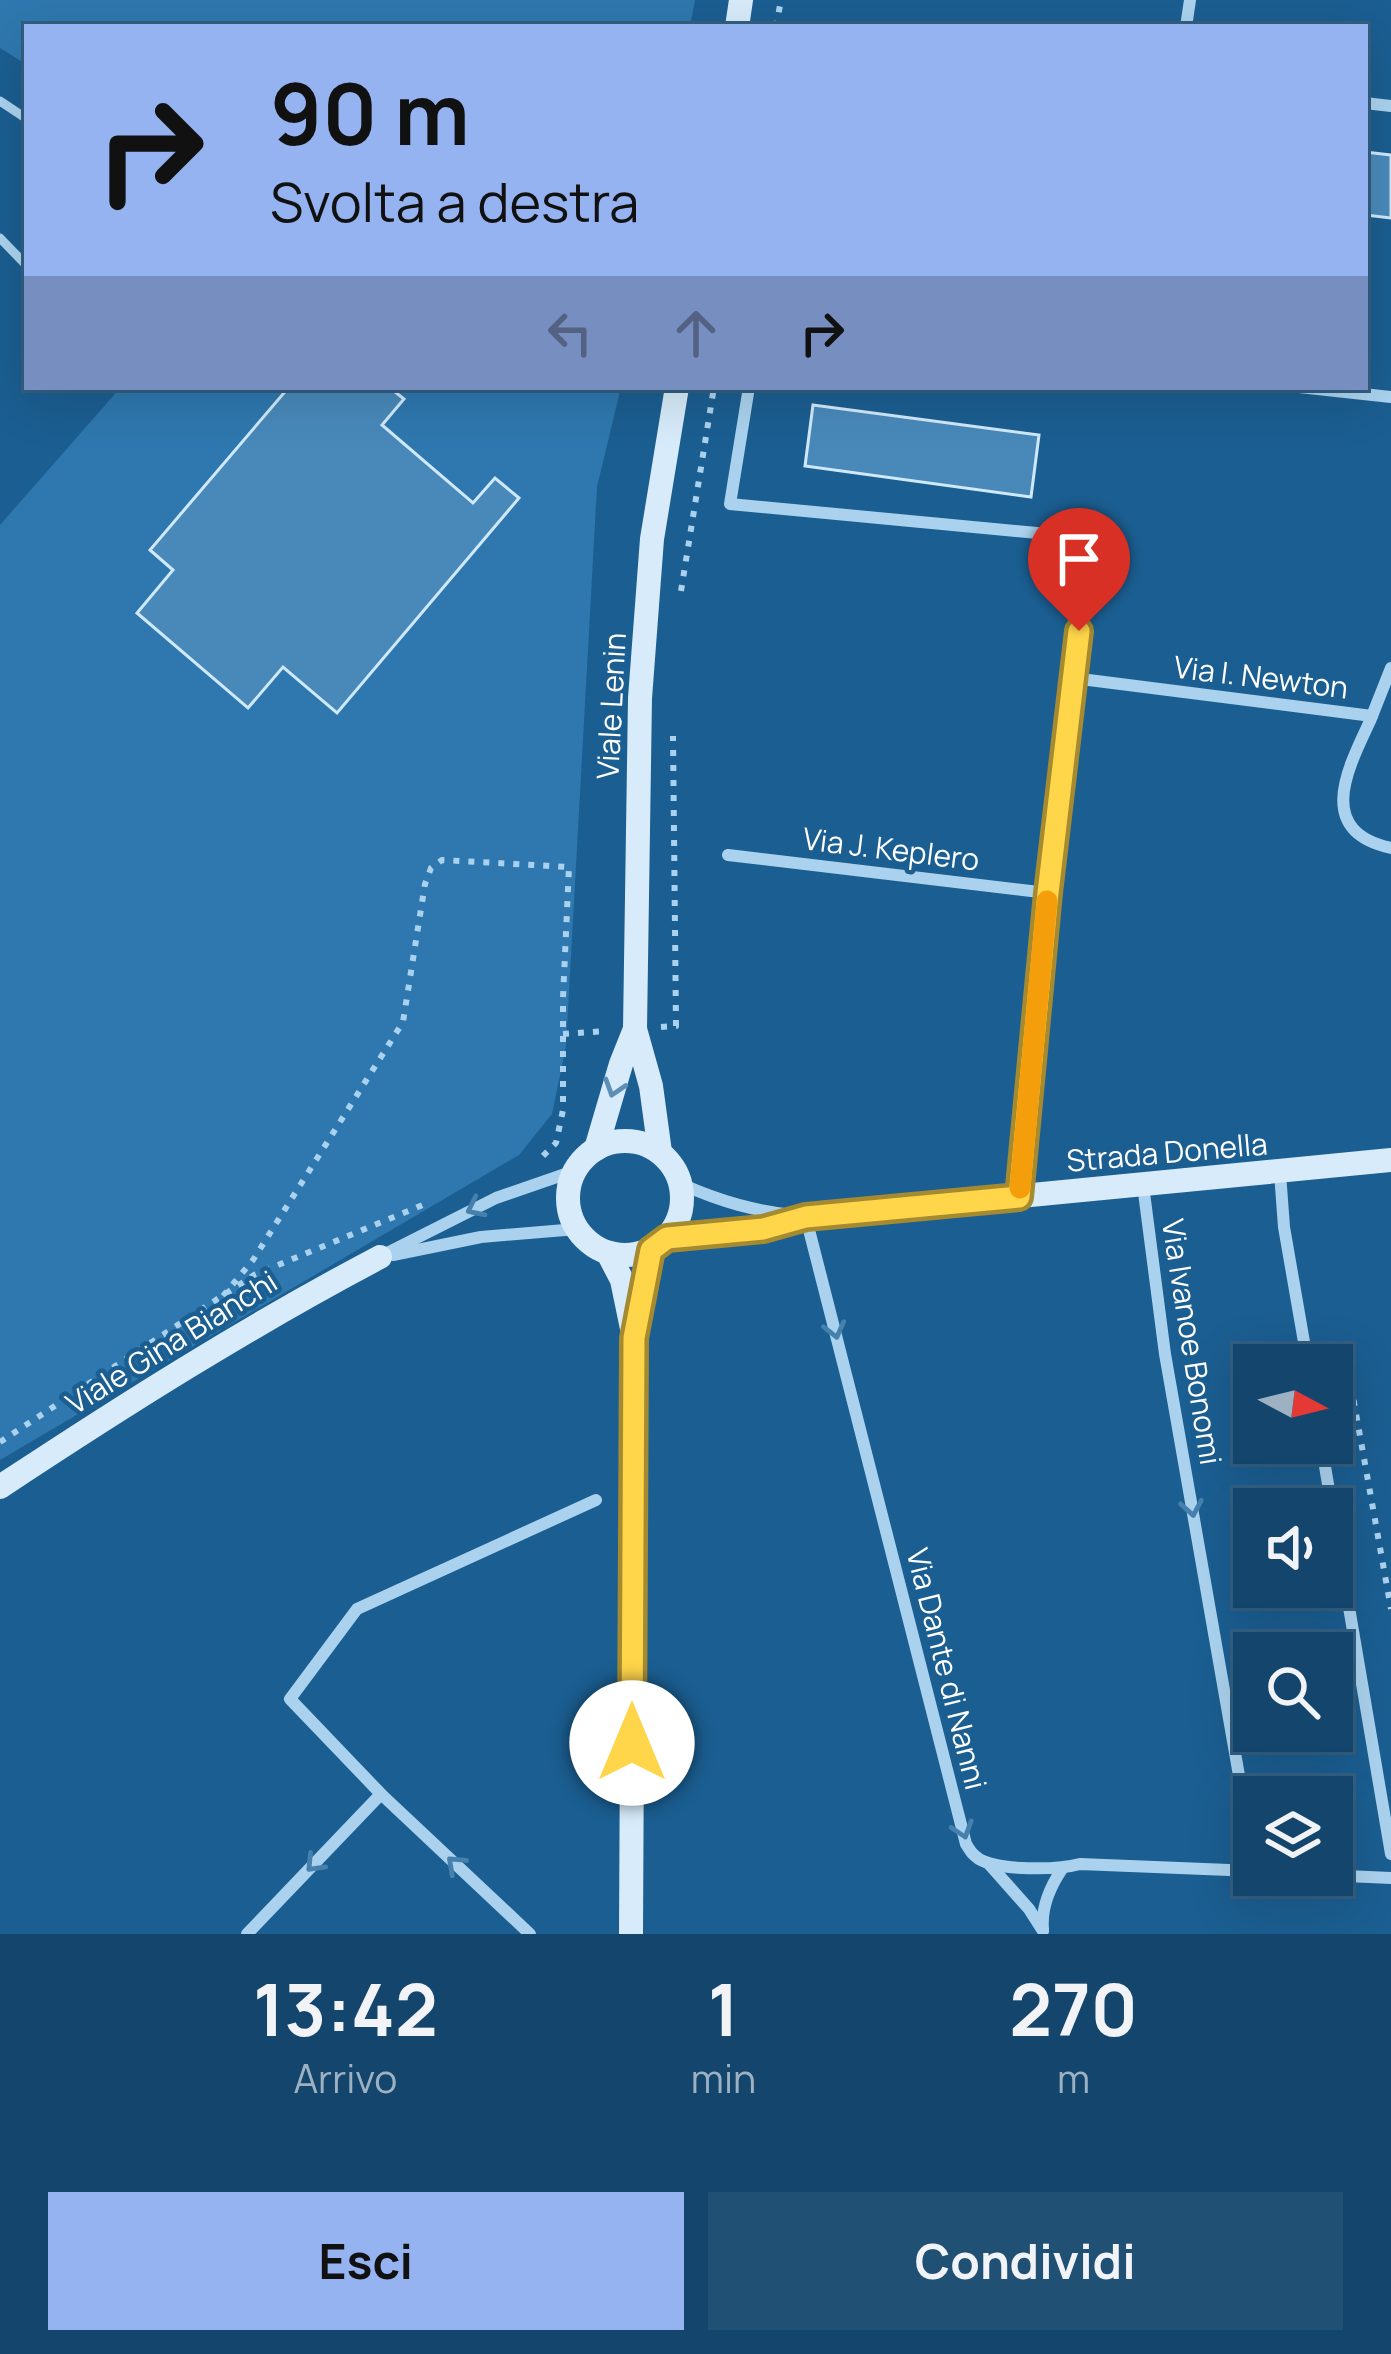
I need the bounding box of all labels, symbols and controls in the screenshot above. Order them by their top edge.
text: 90 m [270,55,470,170]
icon: right [72,72,228,228]
text: Svolta a destra [270,164,639,238]
icon: left [537,300,603,366]
icon: ahead [663,300,729,366]
icon: right [789,300,855,366]
pin [1028,508,1130,631]
icon: arrive [1046,526,1112,592]
street label: Viale Lenin [586,632,635,780]
street label: Via I. Newton [1172,645,1351,708]
street label: Via J. Keplero [801,817,982,880]
one-way arrow [603,1077,628,1098]
street label: Strada Donella [1065,1122,1269,1181]
one-way arrow [465,1194,487,1217]
street label: Via Ivanoe Bonomi [1153,1216,1232,1468]
street label: Viale Gina Bianchi [58,1260,285,1423]
one-way arrow [820,1320,845,1340]
north arrow [1233,1344,1353,1464]
map controls [1233,1344,1353,1896]
button: sound [1233,1488,1353,1608]
one-way arrow [1179,1498,1204,1518]
street label: Via Dante di Nanni [898,1544,997,1794]
button: search [1233,1632,1353,1752]
position arrow [569,1680,695,1806]
button: layers [1233,1776,1353,1896]
one-way arrow [949,1819,974,1840]
one-way arrow [307,1850,329,1872]
one-way arrow [448,1857,469,1879]
text: 13:42 [253,1959,438,2058]
text: 1 [708,1959,739,2058]
text: 270 [1009,1959,1138,2058]
text: Arrivo [293,2051,397,2105]
text: min [691,2051,756,2105]
text: m [1057,2051,1090,2105]
button: Esci [48,2192,684,2330]
button: Condividi [708,2192,1343,2330]

